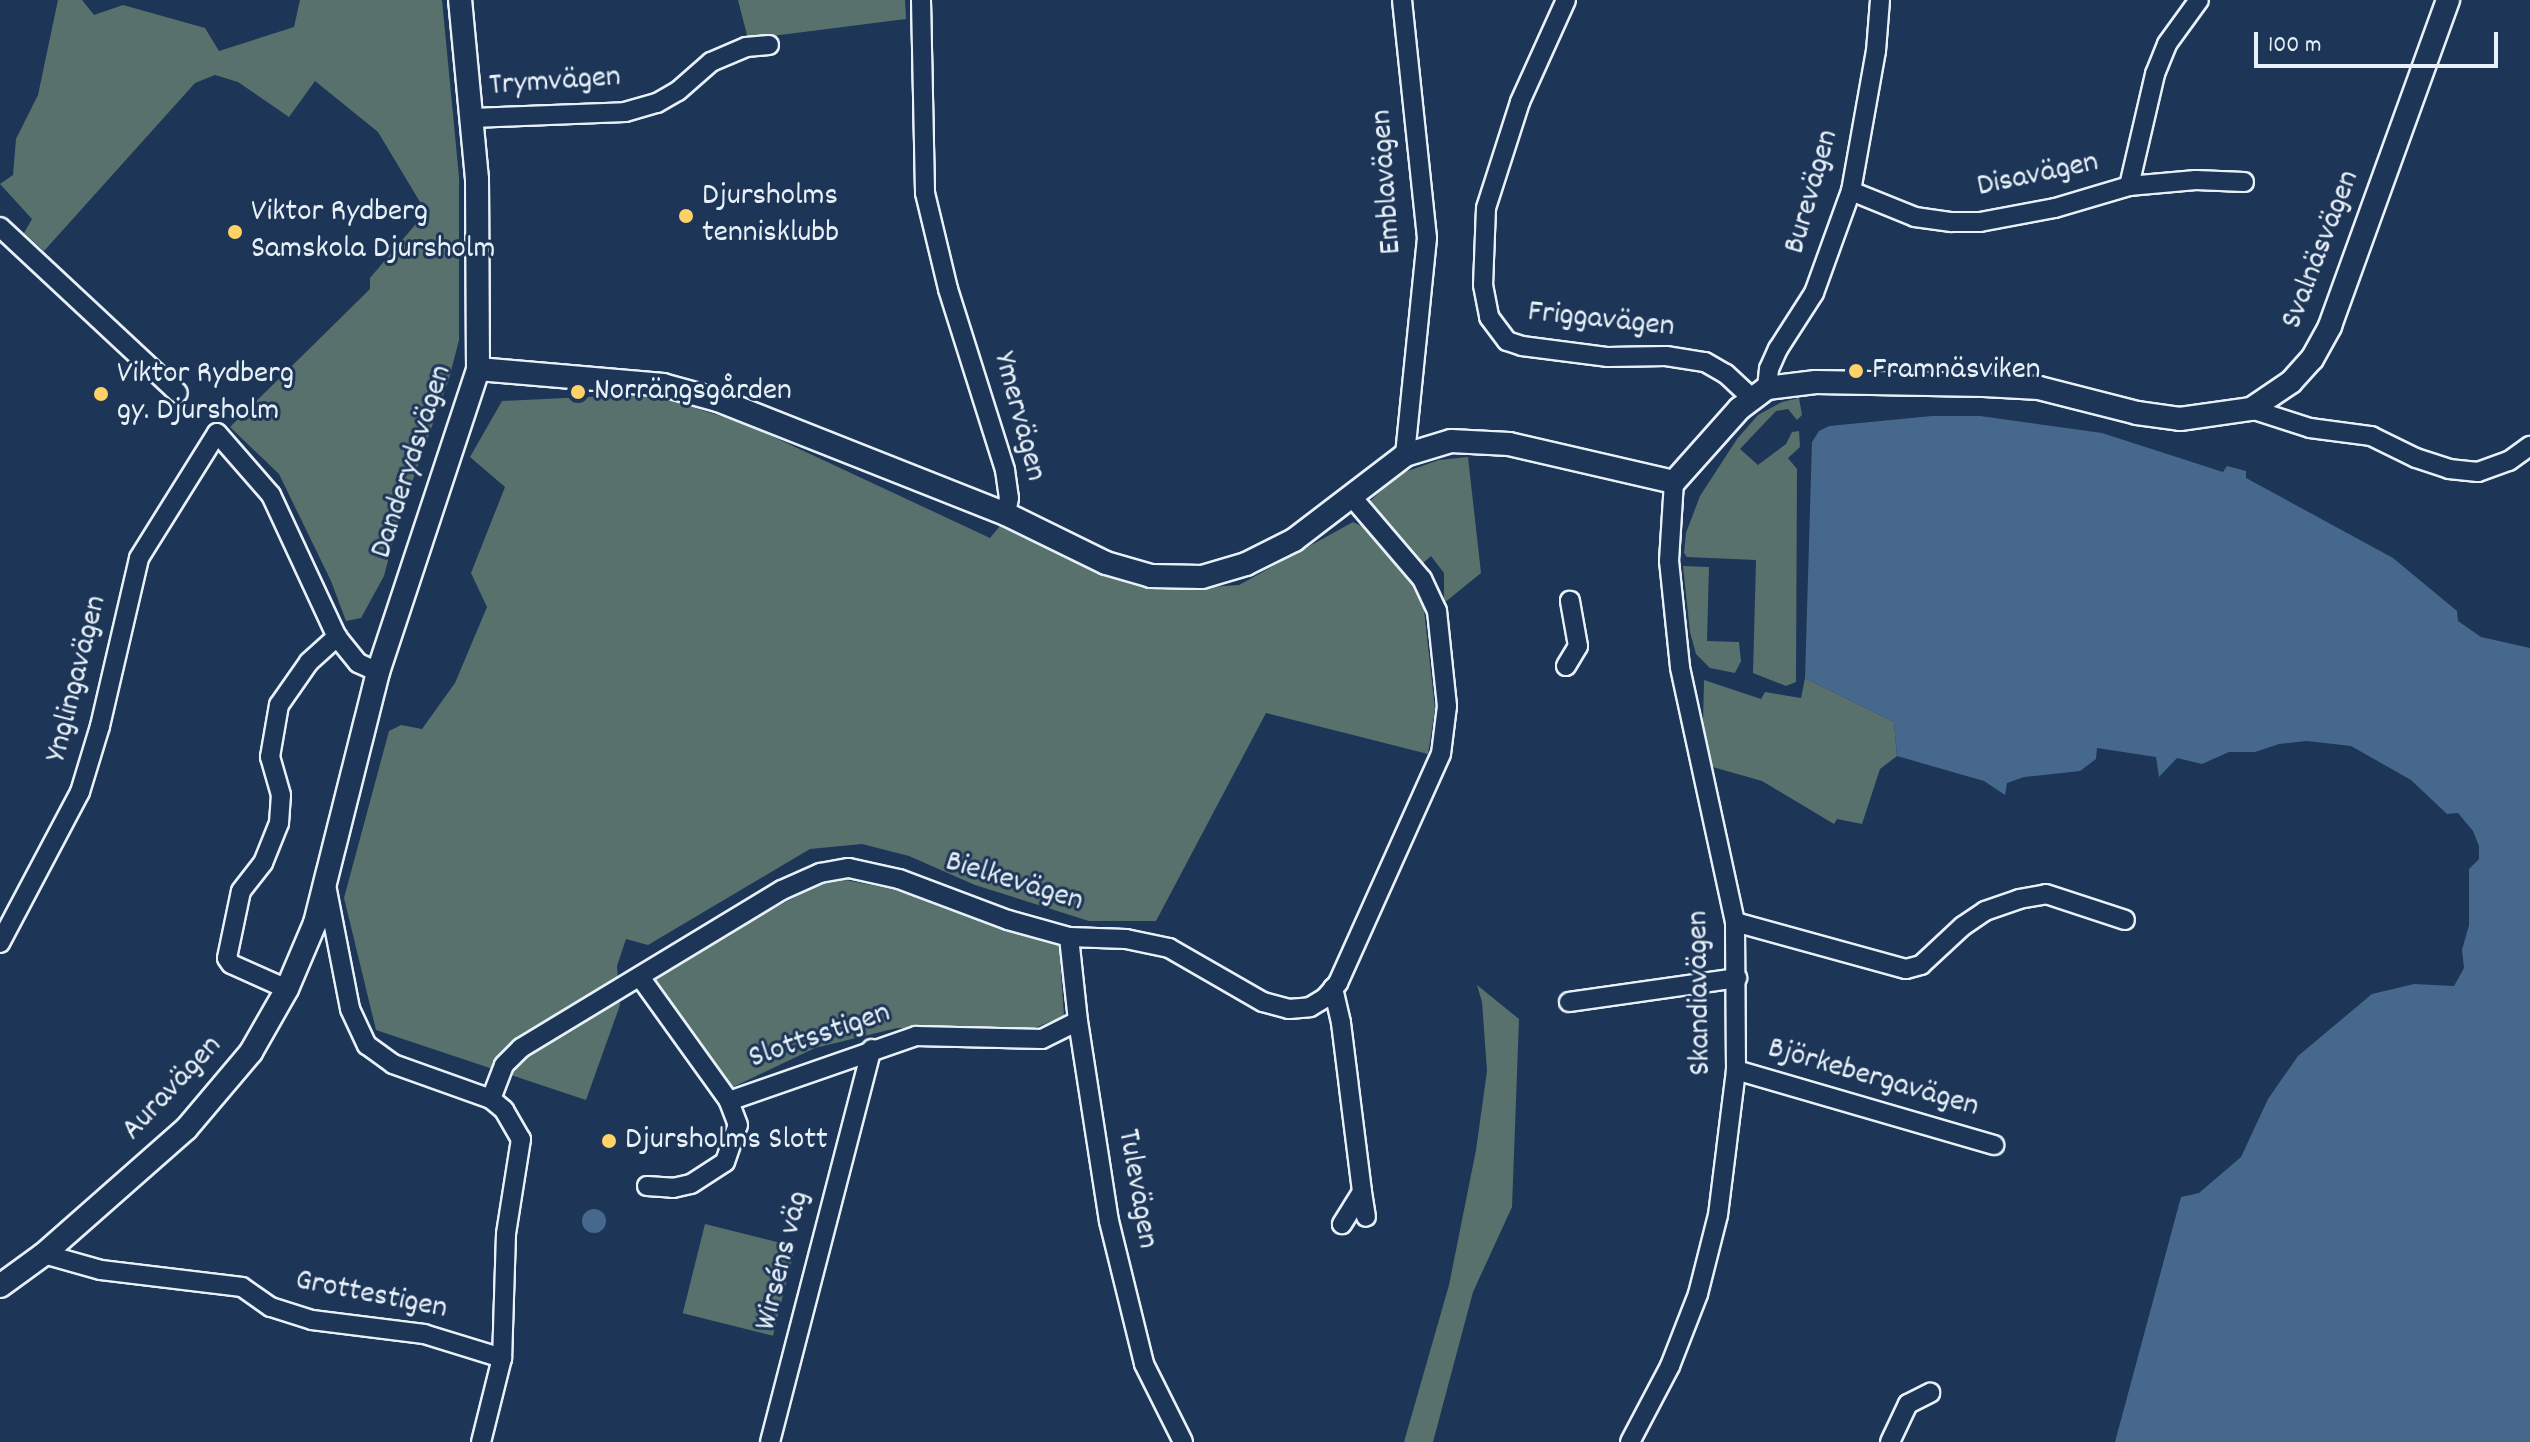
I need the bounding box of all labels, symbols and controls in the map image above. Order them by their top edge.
scale bar [2258,16,2502,66]
text: 100 m [2268,29,2321,63]
street label: Trymvägen [488,59,622,107]
street label: Emblavägen [1364,108,1412,256]
street label: Burevägen [1777,126,1849,258]
street label: Disavägen [1974,144,2102,208]
street label: Svalnäsvägen [2274,165,2370,335]
place label: Djursholms tennisklubb [702,179,839,254]
place label: Viktor Rydberg Samskola Djursholm [251,195,495,270]
marker: Djursholms tennisklubb [677,207,695,225]
marker: Viktor Rydberg Samskola Djursholm [226,223,244,241]
street label: Friggavägen [1526,294,1676,348]
street label: Ymervägen [982,348,1054,486]
place label: Framnäsviken [1872,352,2041,390]
place label: Viktor Rydberg gy. Djursholm [117,357,294,432]
street label: Danderydsvägen [364,361,462,563]
marker: Framnäsviken [1847,362,1865,380]
place label: Norrängsgården [594,373,792,411]
marker: Norrängsgården [569,383,587,401]
marker: Viktor Rydberg gy. Djursholm [92,385,110,403]
street label: Ynglingavägen [39,592,117,766]
street label: Bielkevägen [940,844,1088,922]
street label: Skandiavägen [1680,910,1722,1076]
street label: Slottsstigen [744,995,896,1079]
street label: Auravägen [115,1028,231,1150]
street label: Björkebergavägen [1763,1031,1983,1127]
place label: Djursholms Slott [625,1122,828,1160]
street label: Tulevägen [1107,1126,1165,1252]
marker: Djursholms Slott [600,1132,618,1150]
street label: Wirséns väg [748,1187,820,1335]
street label: Grottestigen [292,1262,450,1330]

